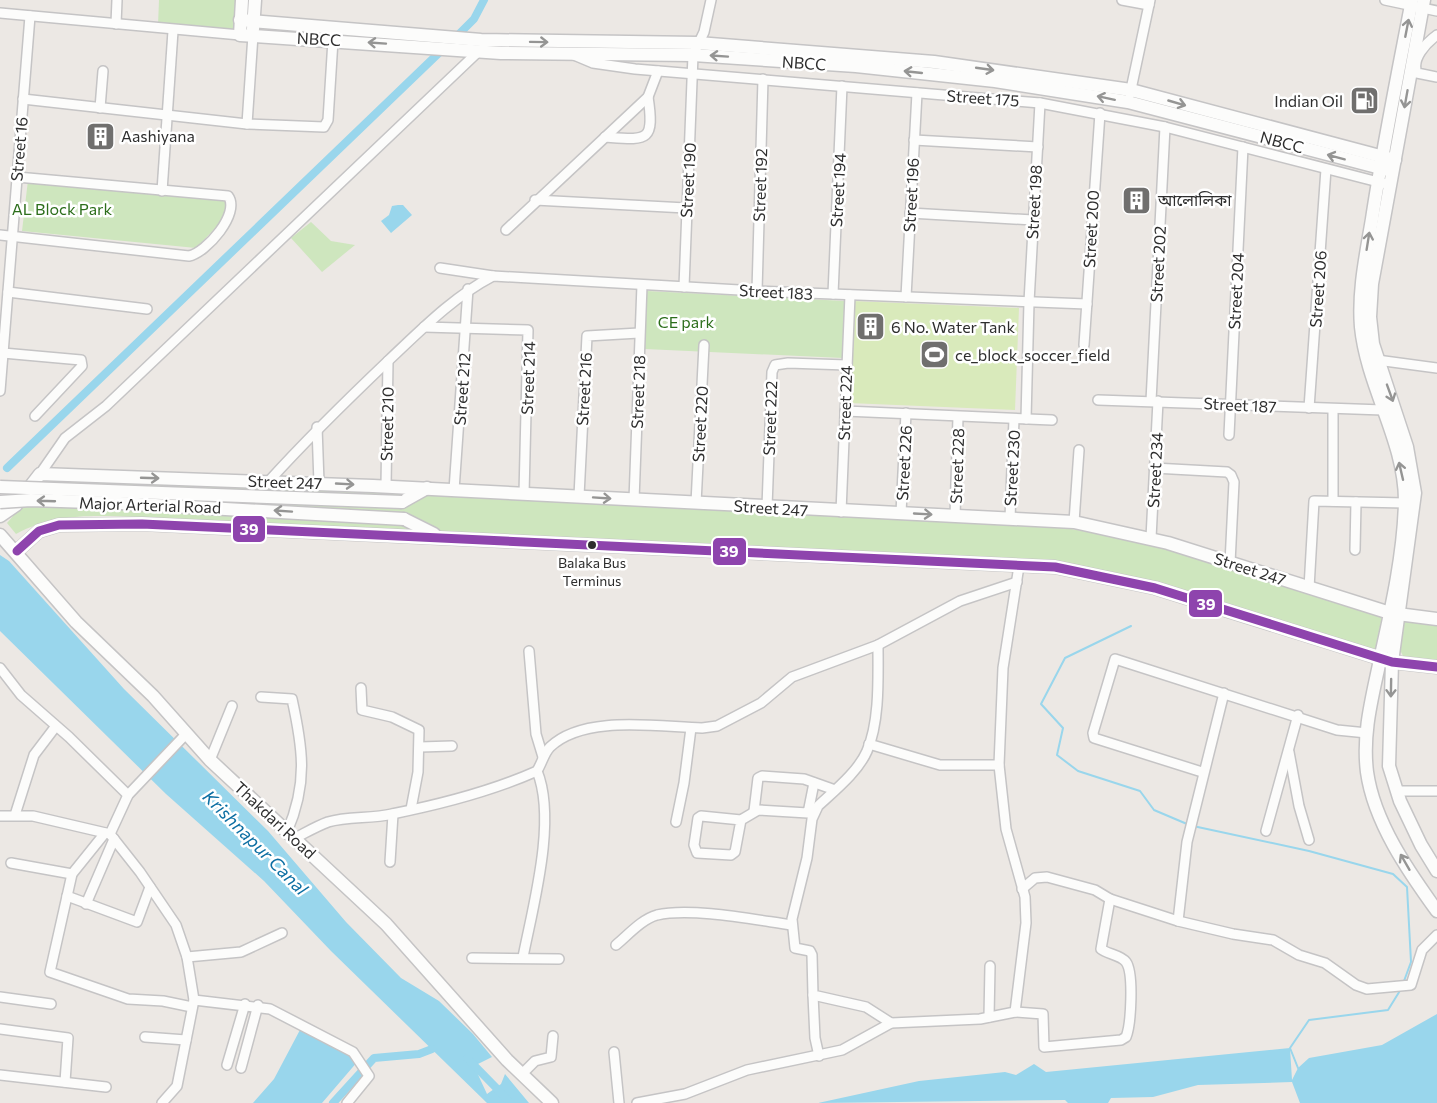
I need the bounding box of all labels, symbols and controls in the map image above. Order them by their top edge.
one-way arrow [1402,19,1413,39]
street label: NBCC [296,28,342,49]
one-way arrow [529,36,549,48]
one-way arrow [368,37,388,48]
one-way arrow [709,51,729,62]
street label: NBCC [781,51,827,74]
one-way arrow [975,63,995,74]
one-way arrow [904,66,923,77]
street label: Street 175 [946,85,1020,110]
fuel station icon: Indian Oil [1348,85,1380,117]
one-way arrow [1400,89,1411,108]
place label: Indian Oil [1274,91,1343,110]
one-way arrow [1097,92,1117,103]
one-way arrow [1167,98,1186,109]
street label: Street 16 [6,116,31,182]
building icon: Aashiyana [84,120,116,152]
place label: Aashiyana [121,126,195,145]
street label: NBCC [1258,127,1306,156]
street label: Street 190 [676,142,699,218]
street label: Street 192 [749,148,770,222]
one-way arrow [1327,151,1346,162]
street label: Street 194 [826,152,849,228]
street label: Street 196 [899,157,922,233]
street label: Street 198 [1022,164,1045,240]
building icon: আলোলিকা [1121,184,1153,216]
street label: Street 200 [1079,190,1102,268]
place label: আলোলিকা [1157,190,1232,209]
park label: AL Block Park [12,199,112,218]
street label: Street 202 [1146,225,1169,303]
one-way arrow [1363,232,1374,251]
street label: Street 206 [1305,250,1330,328]
street label: Street 204 [1224,252,1247,330]
street label: Street 183 [739,280,813,303]
building icon: 6 No. Water Tank [854,311,886,343]
park label: CE park [658,312,715,331]
place label: 6 No. Water Tank [891,317,1015,336]
sports icon: ce_block_soccer_field [918,339,950,371]
street label: Street 214 [517,340,538,415]
place label: ce_block_soccer_field [955,345,1110,364]
street label: Street 212 [449,352,474,426]
street label: Street 216 [572,352,595,426]
street label: Street 218 [627,355,648,429]
street label: Street 224 [834,365,855,441]
street label: Street 222 [759,380,780,456]
one-way arrow [1385,383,1396,402]
street label: Street 220 [688,385,711,463]
street label: Street 210 [376,387,397,461]
street label: Street 187 [1203,393,1277,416]
street label: Street 226 [892,425,915,501]
street label: Street 228 [946,428,967,504]
street label: Street 230 [1000,429,1023,507]
street label: Street 234 [1143,431,1166,508]
one-way arrow [1395,462,1407,481]
street label: Street 247 [247,471,323,492]
one-way arrow [139,472,159,483]
one-way arrow [334,479,354,490]
one-way arrow [592,492,612,503]
street label: Major Arterial Road [79,493,221,516]
one-way arrow [37,495,57,506]
street label: Street 247 [733,495,809,520]
one-way arrow [273,505,293,516]
one-way arrow [912,509,932,520]
line badge: 39 [232,515,266,543]
text: 39 [239,519,259,538]
line badge: 39 [712,537,747,566]
marker: Balaka Bus Terminus [586,539,598,551]
text: 39 [719,541,739,560]
street label: Street 247 [1212,548,1289,589]
place label: Balaka Bus Terminus [558,554,626,589]
line badge: 39 [1188,589,1223,618]
text: 39 [1196,594,1216,613]
one-way arrow [1386,677,1397,697]
street label: Thakdari Road [231,777,320,862]
water label: Krishnapur Canal [199,785,313,900]
one-way arrow [1399,854,1411,871]

